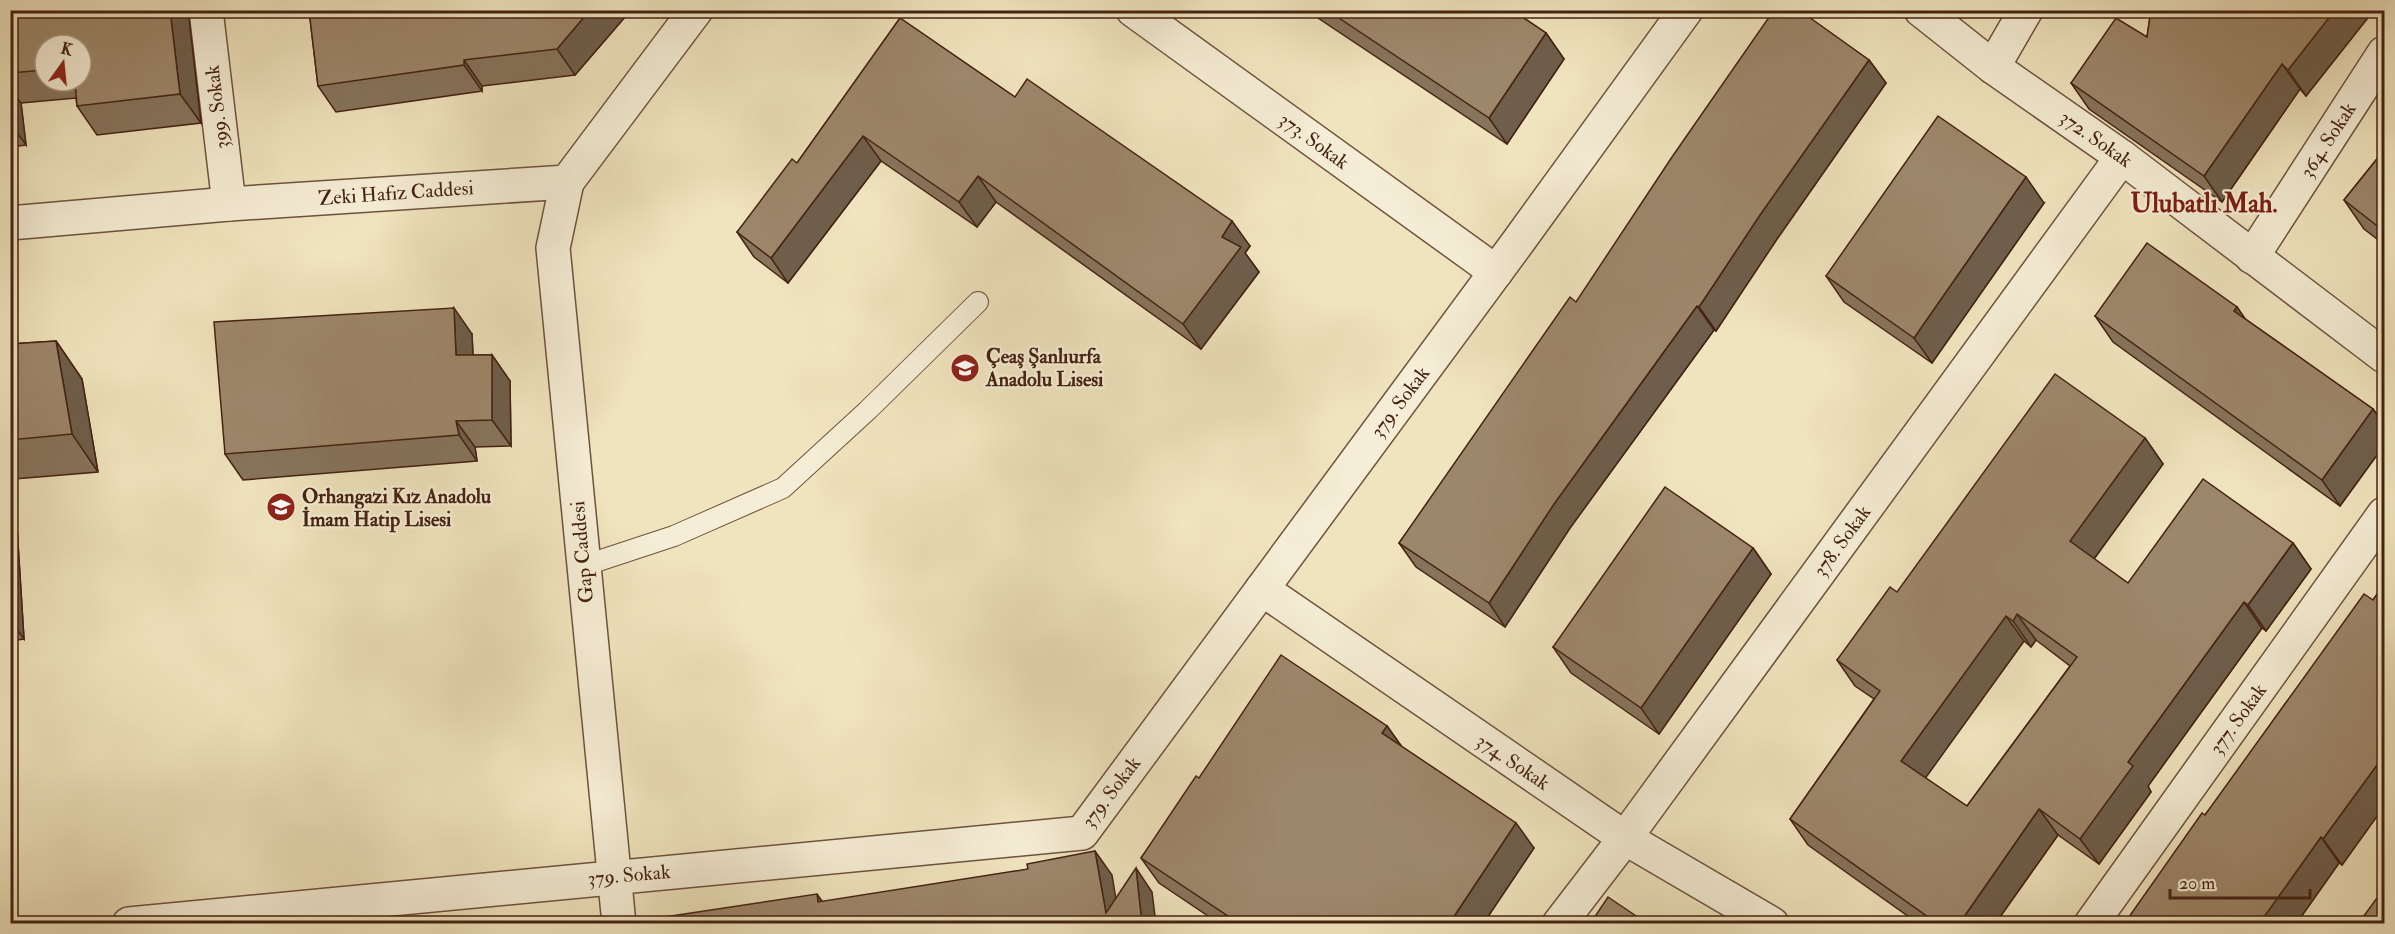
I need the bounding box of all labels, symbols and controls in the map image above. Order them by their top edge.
north arrow [33,33,93,93]
text: K [59,38,75,61]
street label: 399. Sokak [199,63,235,150]
street label: 364. Sokak [2294,97,2362,182]
street label: 372. Sokak [2055,105,2137,173]
street label: 373. Sokak [1274,107,1354,175]
street label: Zeki Hafız Caddesi [317,175,475,211]
district label: Ulubatlı Mah. [2130,188,2278,220]
place label: Çeaş Şanlıurfa Anadolu Lisesi [985,344,1104,392]
school or university icon: Çeaş Şanlıurfa Anadolu Lisesi [949,352,981,384]
street label: 379. Sokak [1365,361,1435,443]
place label: Orhangazi Kız Anadolu İmam Hatip Lisesi [302,484,492,533]
school or university icon: Orhangazi Kız Anadolu İmam Hatip Lisesi [265,491,297,523]
street label: Gap Caddesi [565,500,600,604]
street label: 378. Sokak [1808,500,1877,582]
street label: 377. Sokak [2204,678,2272,759]
street label: 374. Sokak [1471,728,1555,796]
street label: 379. Sokak [1076,751,1146,833]
street label: 379. Sokak [587,859,672,891]
scale bar [2170,862,2310,900]
text: 20 m [2179,872,2215,895]

